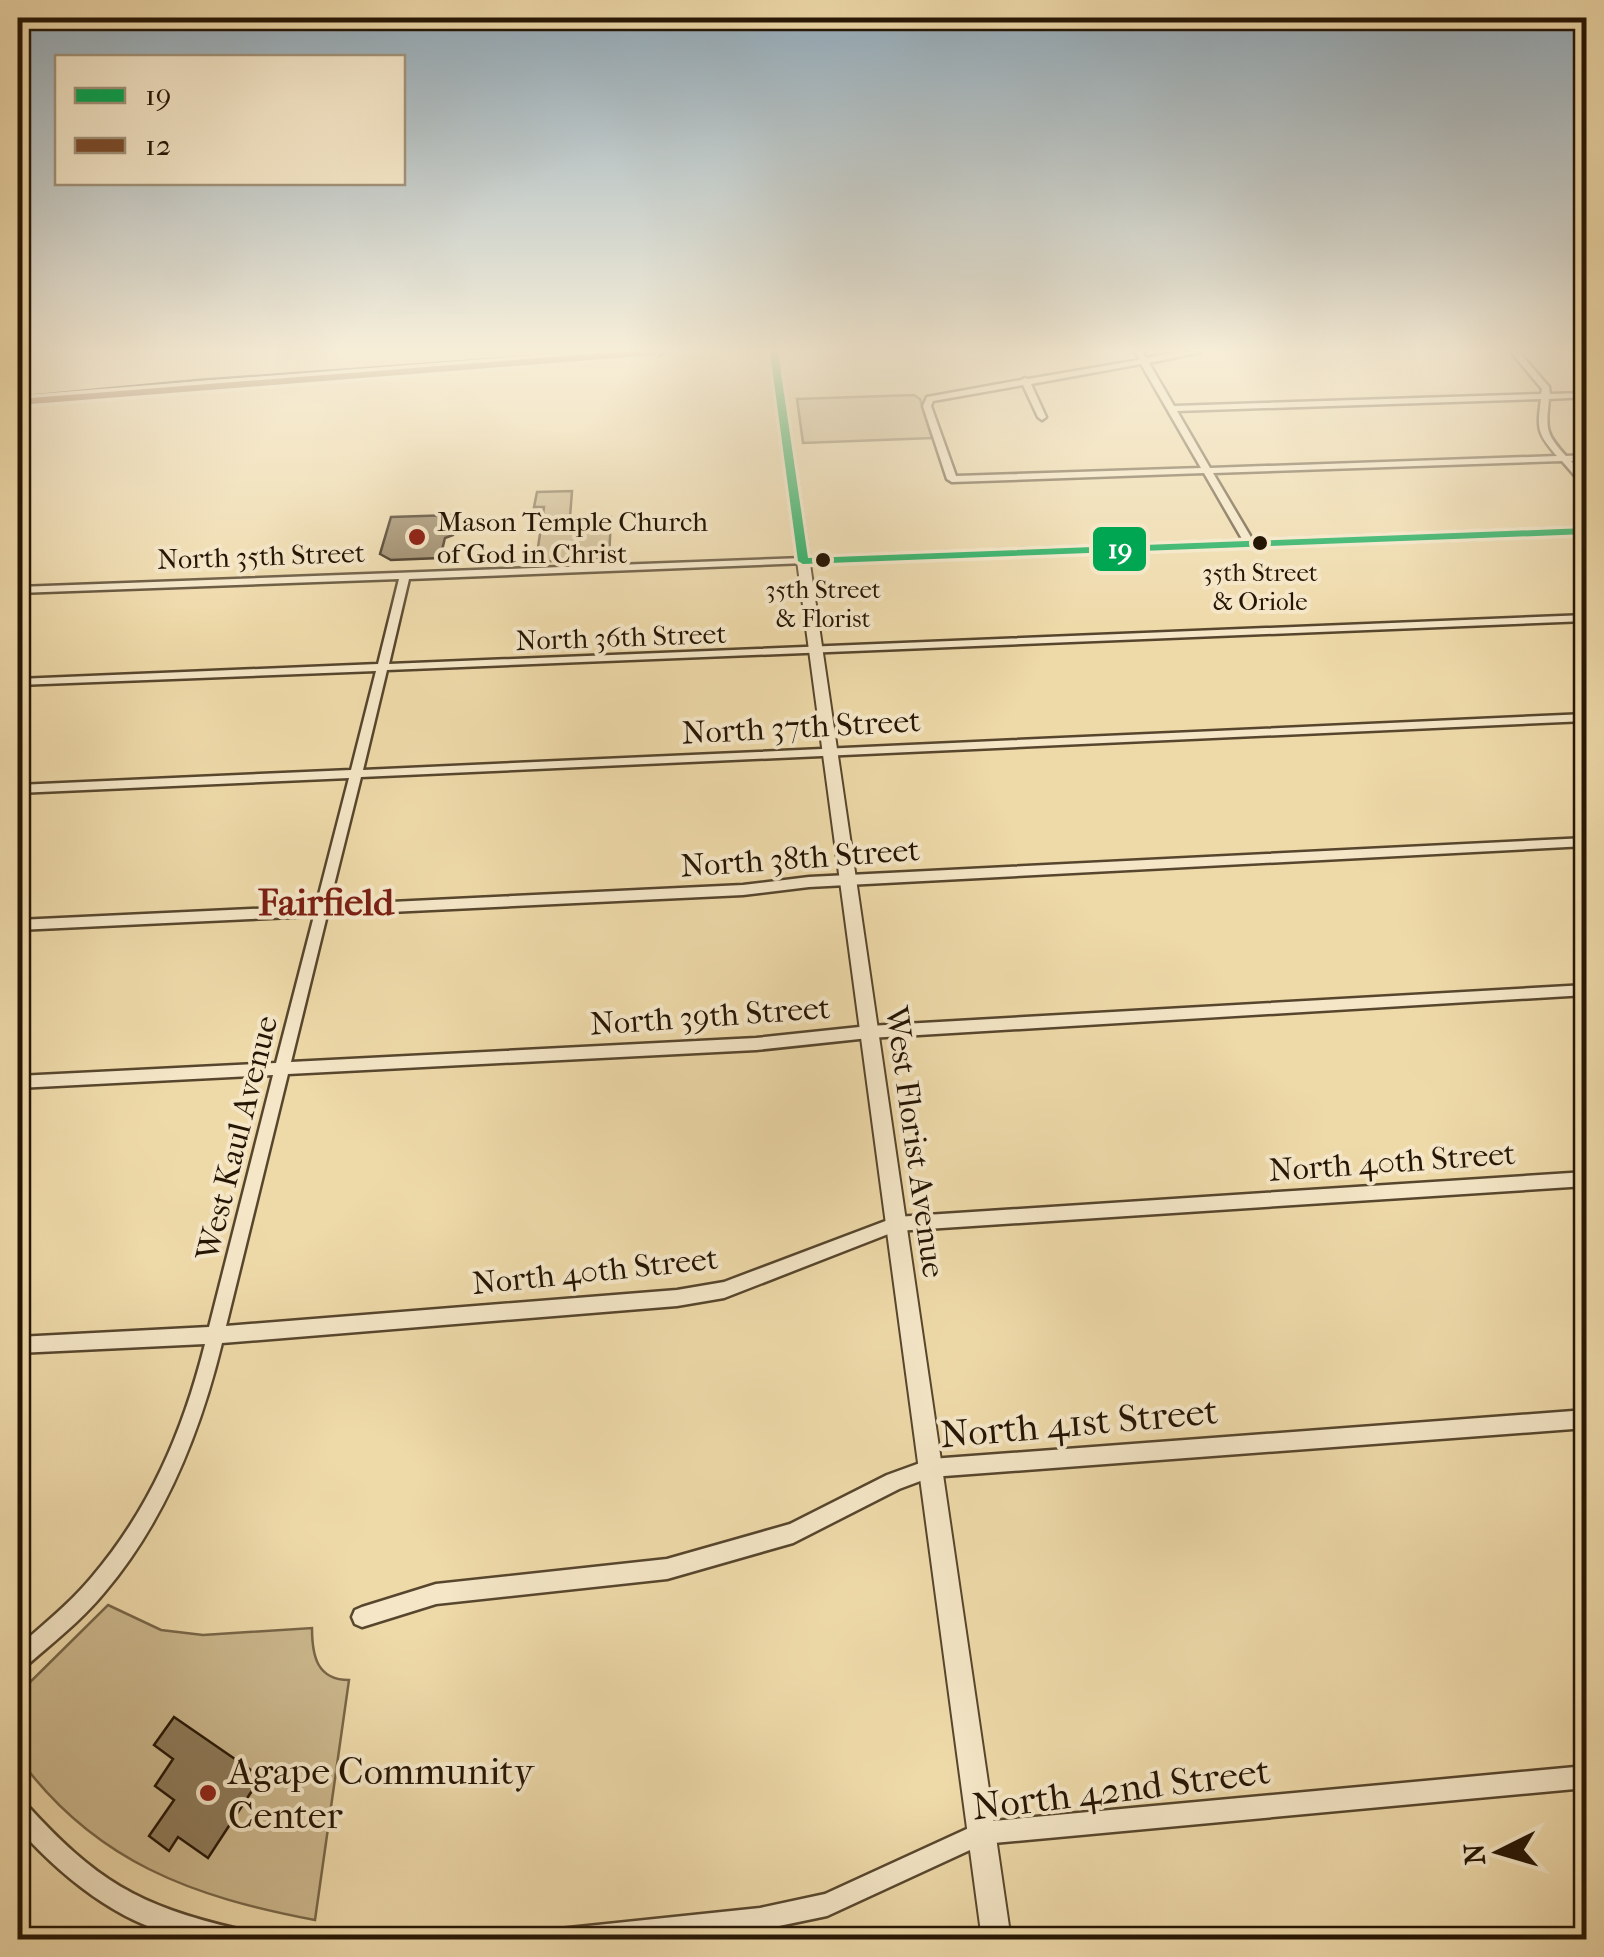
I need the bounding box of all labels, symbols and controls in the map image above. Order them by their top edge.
legend [55,55,405,185]
text: 19 [145,78,171,113]
text: 12 [145,128,171,163]
place label: Mason Temple Church of God in Christ [437,505,708,570]
line badge: 19 [1091,525,1148,573]
marker: Mason Temple Church of God in Christ [406,526,428,548]
text: 19 [1108,532,1132,565]
marker: 35th Street & Oriole [1250,533,1270,553]
street label: North 35th Street [157,536,365,576]
marker: 35th Street & Florist [813,550,833,570]
place label: 35th Street & Oriole [1202,558,1318,616]
place label: 35th Street & Florist [765,575,881,633]
street label: North 36th Street [515,617,727,657]
street label: North 37th Street [681,702,922,752]
street label: North 38th Street [679,831,921,885]
district label: Fairfield [258,880,395,925]
street label: North 39th Street [589,989,832,1043]
street label: West Florist Avenue [877,1003,952,1280]
street label: West Kaul Avenue [188,1012,285,1265]
street label: North 40th Street [1268,1135,1517,1189]
street label: North 40th Street [470,1240,720,1302]
street label: North 41st Street [938,1388,1220,1458]
street label: North 42nd Street [970,1748,1273,1830]
place label: Agape Community Center [226,1749,536,1838]
marker: Agape Community Center [197,1782,219,1804]
north arrow [1449,1802,1549,1902]
text: N [1457,1841,1492,1866]

